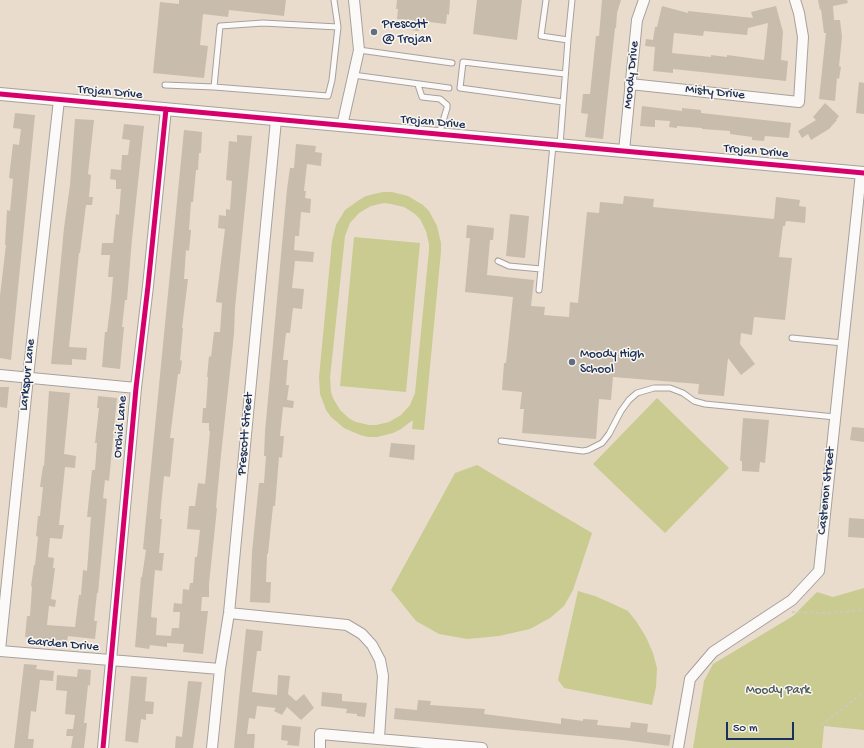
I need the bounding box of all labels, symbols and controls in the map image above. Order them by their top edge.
place label: Prescott @ Trojan [382,17,431,48]
marker: Prescott @ Trojan [369,27,379,37]
street label: Moody Drive [621,40,643,110]
street label: Trojan Drive [77,82,143,104]
street label: Misty Drive [684,82,746,104]
street label: Trojan Drive [400,112,466,134]
street label: Trojan Drive [723,141,789,163]
street label: Larkspur Lane [16,338,40,412]
place label: Moody High School [580,347,644,378]
marker: Moody High School [567,357,577,367]
street label: Prescott Street [235,392,257,476]
street label: Orchid Lane [111,395,131,459]
street label: Castenon Street [815,446,839,536]
street label: Garden Drive [26,634,100,656]
park label: Moody Park [746,683,810,699]
scale bar [728,714,796,740]
text: 50 m [733,722,758,736]

